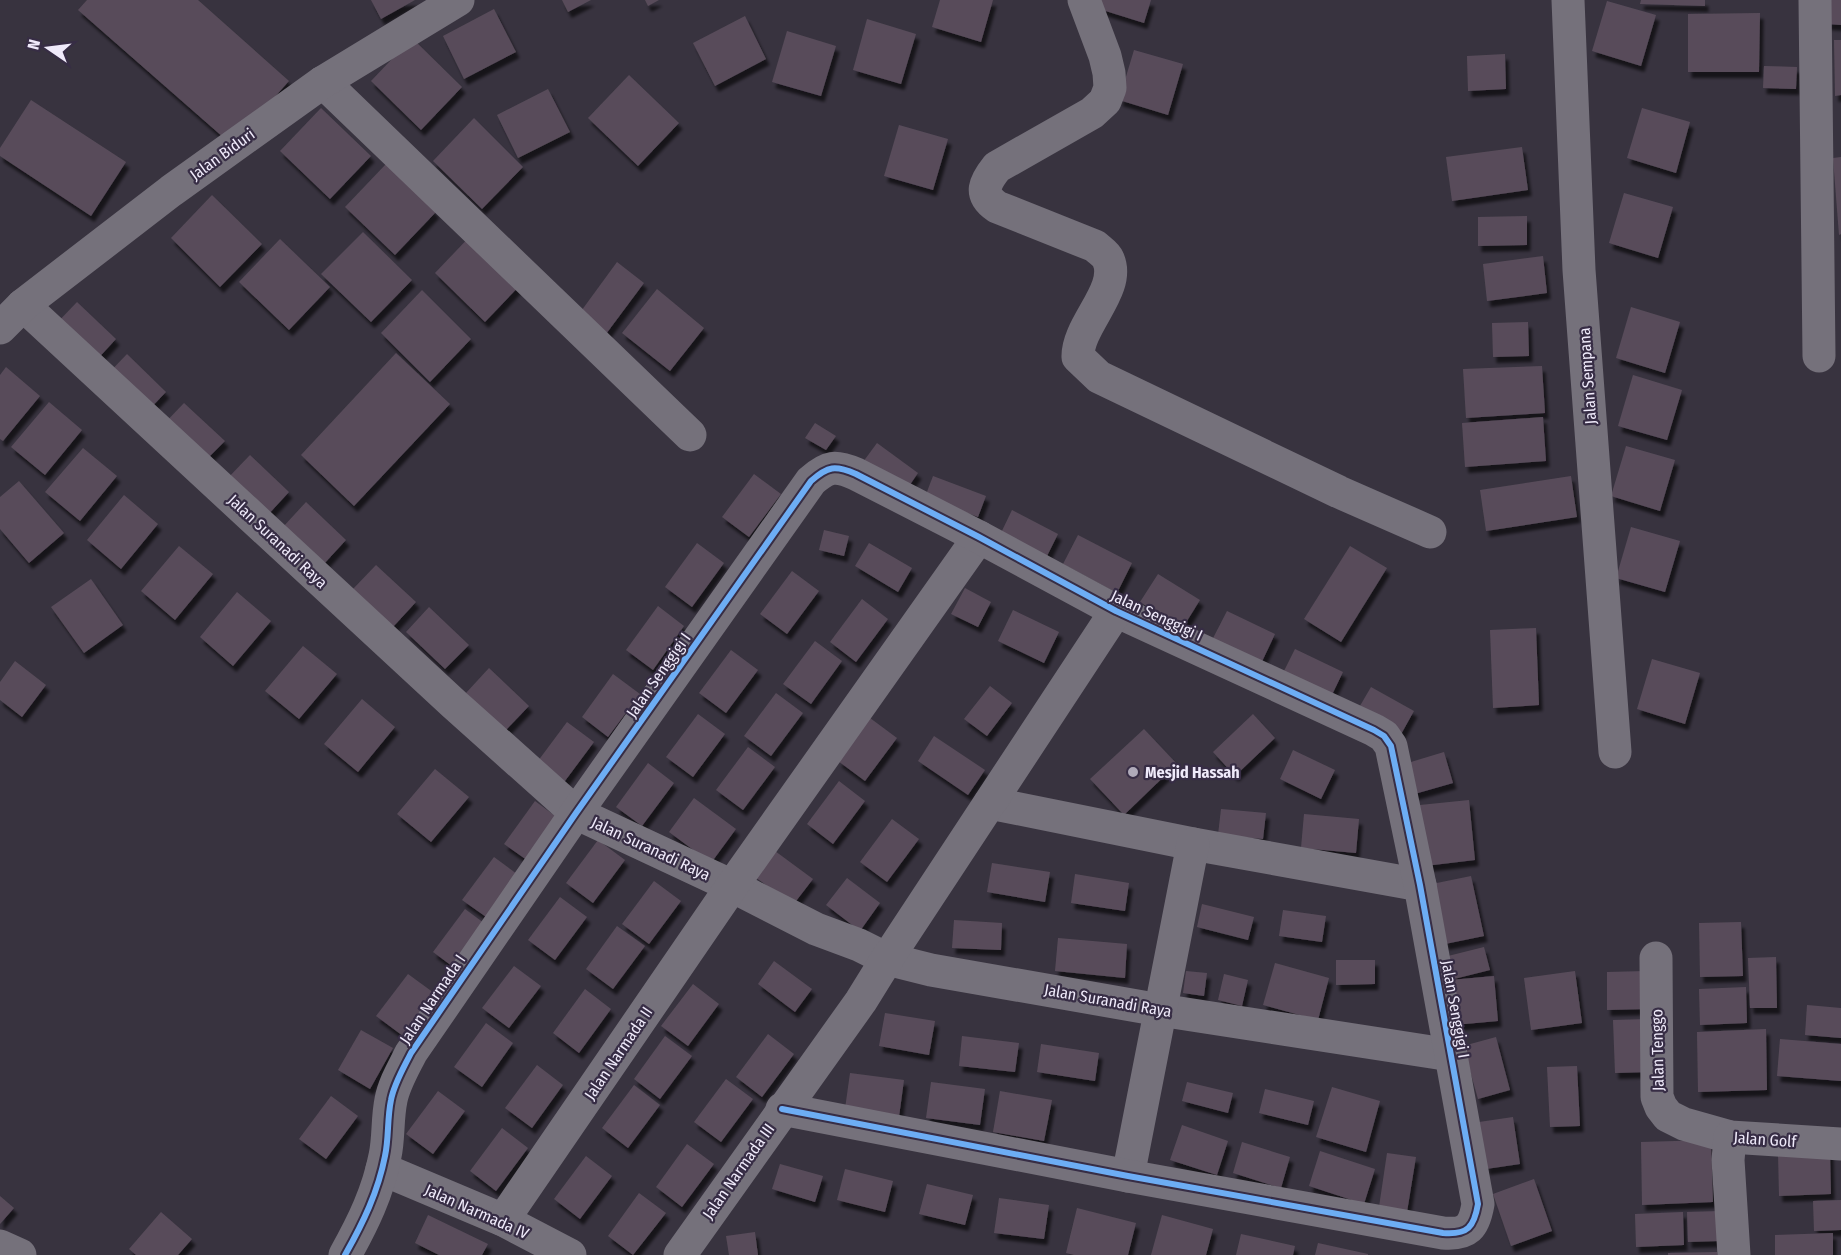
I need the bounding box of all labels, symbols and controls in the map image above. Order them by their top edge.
north arrow [18,18,78,78]
text: N [24,38,44,51]
street label: Jalan Biduri [186,125,258,184]
street label: Jalan Sempana [1575,327,1600,425]
street label: Jalan Suranadi Raya [224,490,331,592]
street label: Jalan Senggigi I [1108,586,1206,645]
street label: Jalan Senggigi I [622,629,695,721]
place label: Mesjid Hassah [1145,763,1240,782]
marker: Mesjid Hassah [1126,765,1140,779]
street label: Jalan Suranadi Raya [588,813,713,884]
street label: Jalan Narmada I [395,951,469,1048]
street label: Jalan Senggigi I [1438,959,1473,1060]
street label: Jalan Suranadi Raya [1043,980,1173,1021]
street label: Jalan Narmada II [580,1003,657,1103]
street label: Jalan Tenggo [1647,1009,1668,1091]
street label: Jalan Narmada III [698,1120,778,1223]
street label: Jalan Golf [1733,1128,1798,1151]
street label: Jalan Narmada IV [422,1180,533,1243]

